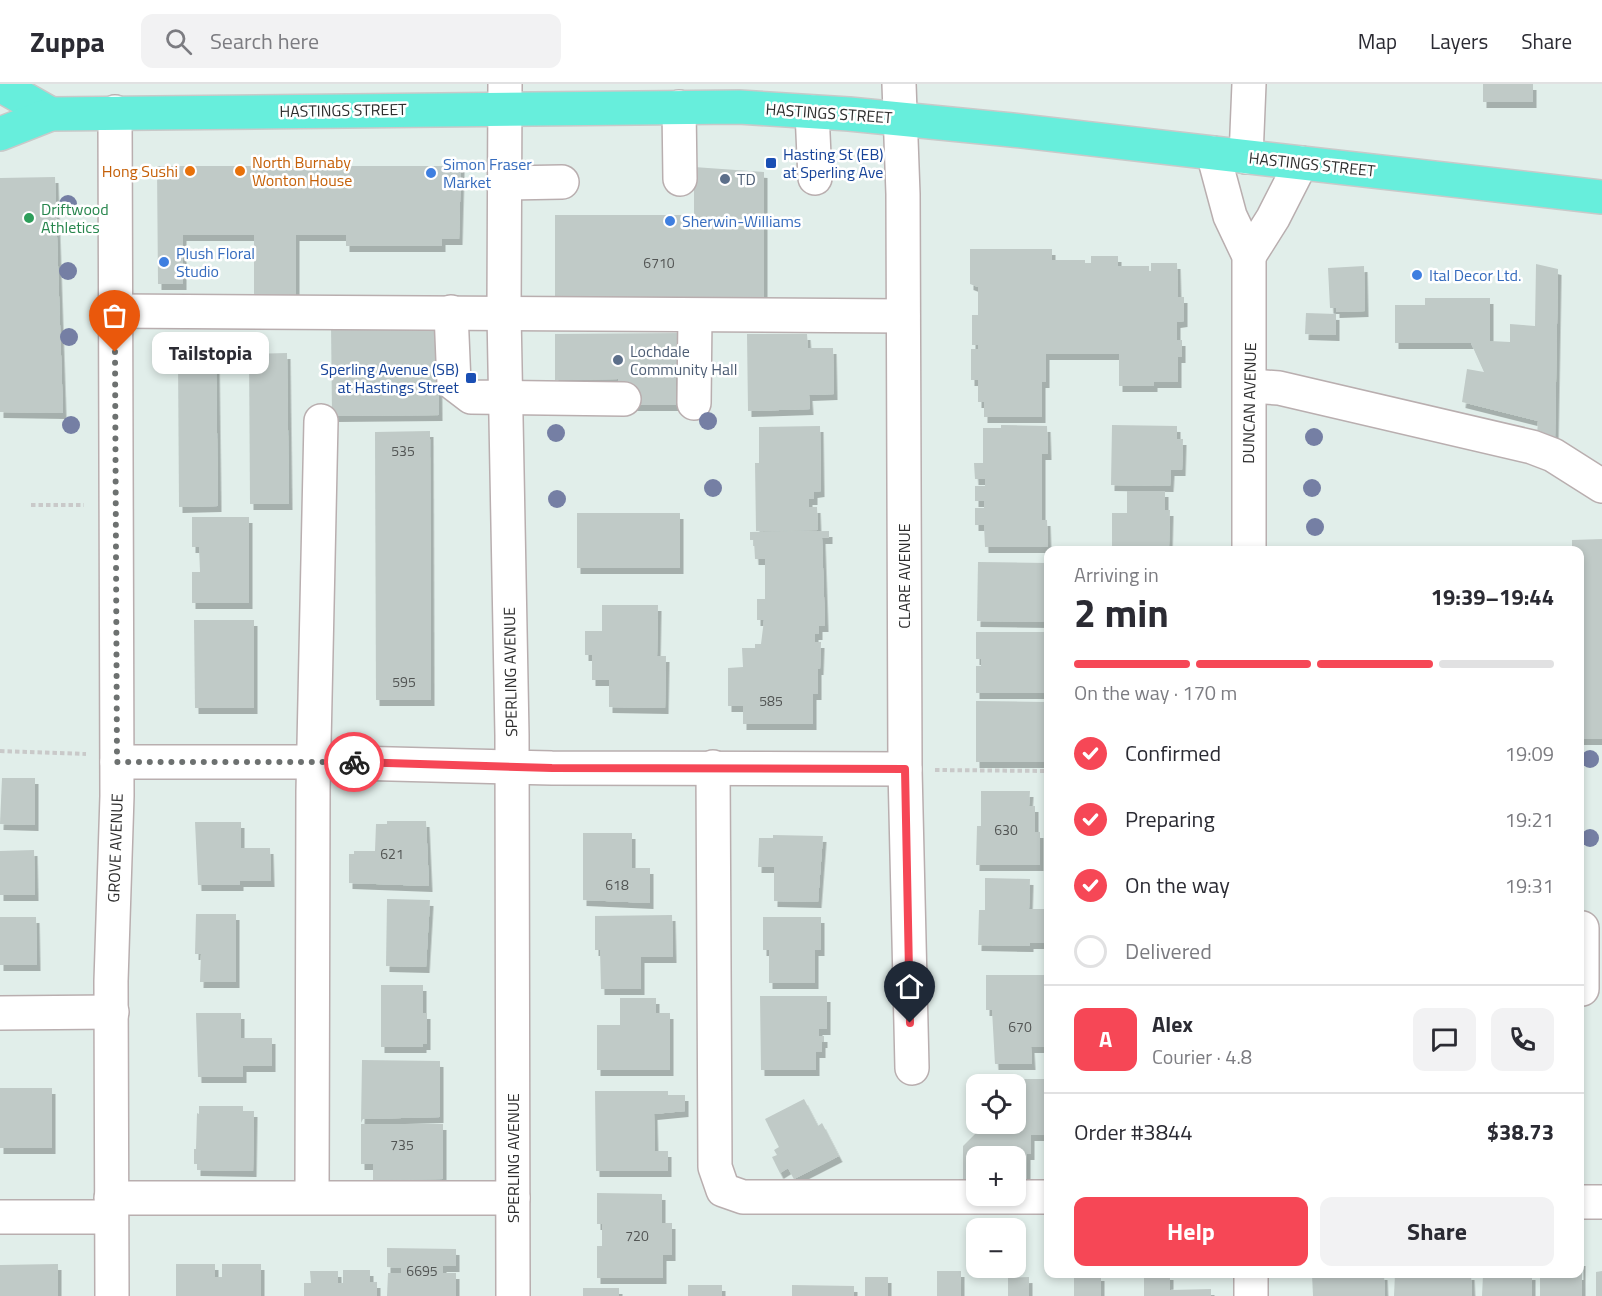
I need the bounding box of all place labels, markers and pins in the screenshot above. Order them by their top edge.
place label: Hasting St (EB) at Sperling Ave [783,142,884,184]
place label: North Burnaby Wonton House [252,150,352,192]
place label: Simon Fraser Market [443,152,532,194]
marker: Hasting St (EB) at Sperling Ave [764,156,778,170]
place label: Hong Sushi [102,159,178,183]
marker: Hong Sushi [183,164,197,178]
marker: North Burnaby Wonton House [233,164,247,178]
marker: Simon Fraser Market [424,166,438,180]
place label: TD [737,167,756,191]
marker: TD [718,172,732,186]
place label: Driftwood Athletics [41,197,109,239]
place label: Sherwin-Williams [682,209,801,233]
marker: Driftwood Athletics [22,211,36,225]
marker: Sherwin-Williams [663,214,677,228]
place label: Plush Floral Studio [176,241,255,283]
marker: Plush Floral Studio [157,255,171,269]
place label: Ital Decor Ltd. [1429,263,1521,287]
marker: Ital Decor Ltd. [1410,268,1424,282]
pin [89,290,140,352]
callout: Tailstopia [151,331,268,373]
place label: Lochdale Community Hall [630,339,737,381]
marker: Lochdale Community Hall [611,353,625,367]
place label: Sperling Avenue (SB) at Hastings Street [320,357,459,399]
marker: Sperling Avenue (SB) at Hastings Street [464,371,478,385]
pin [884,961,935,1023]

